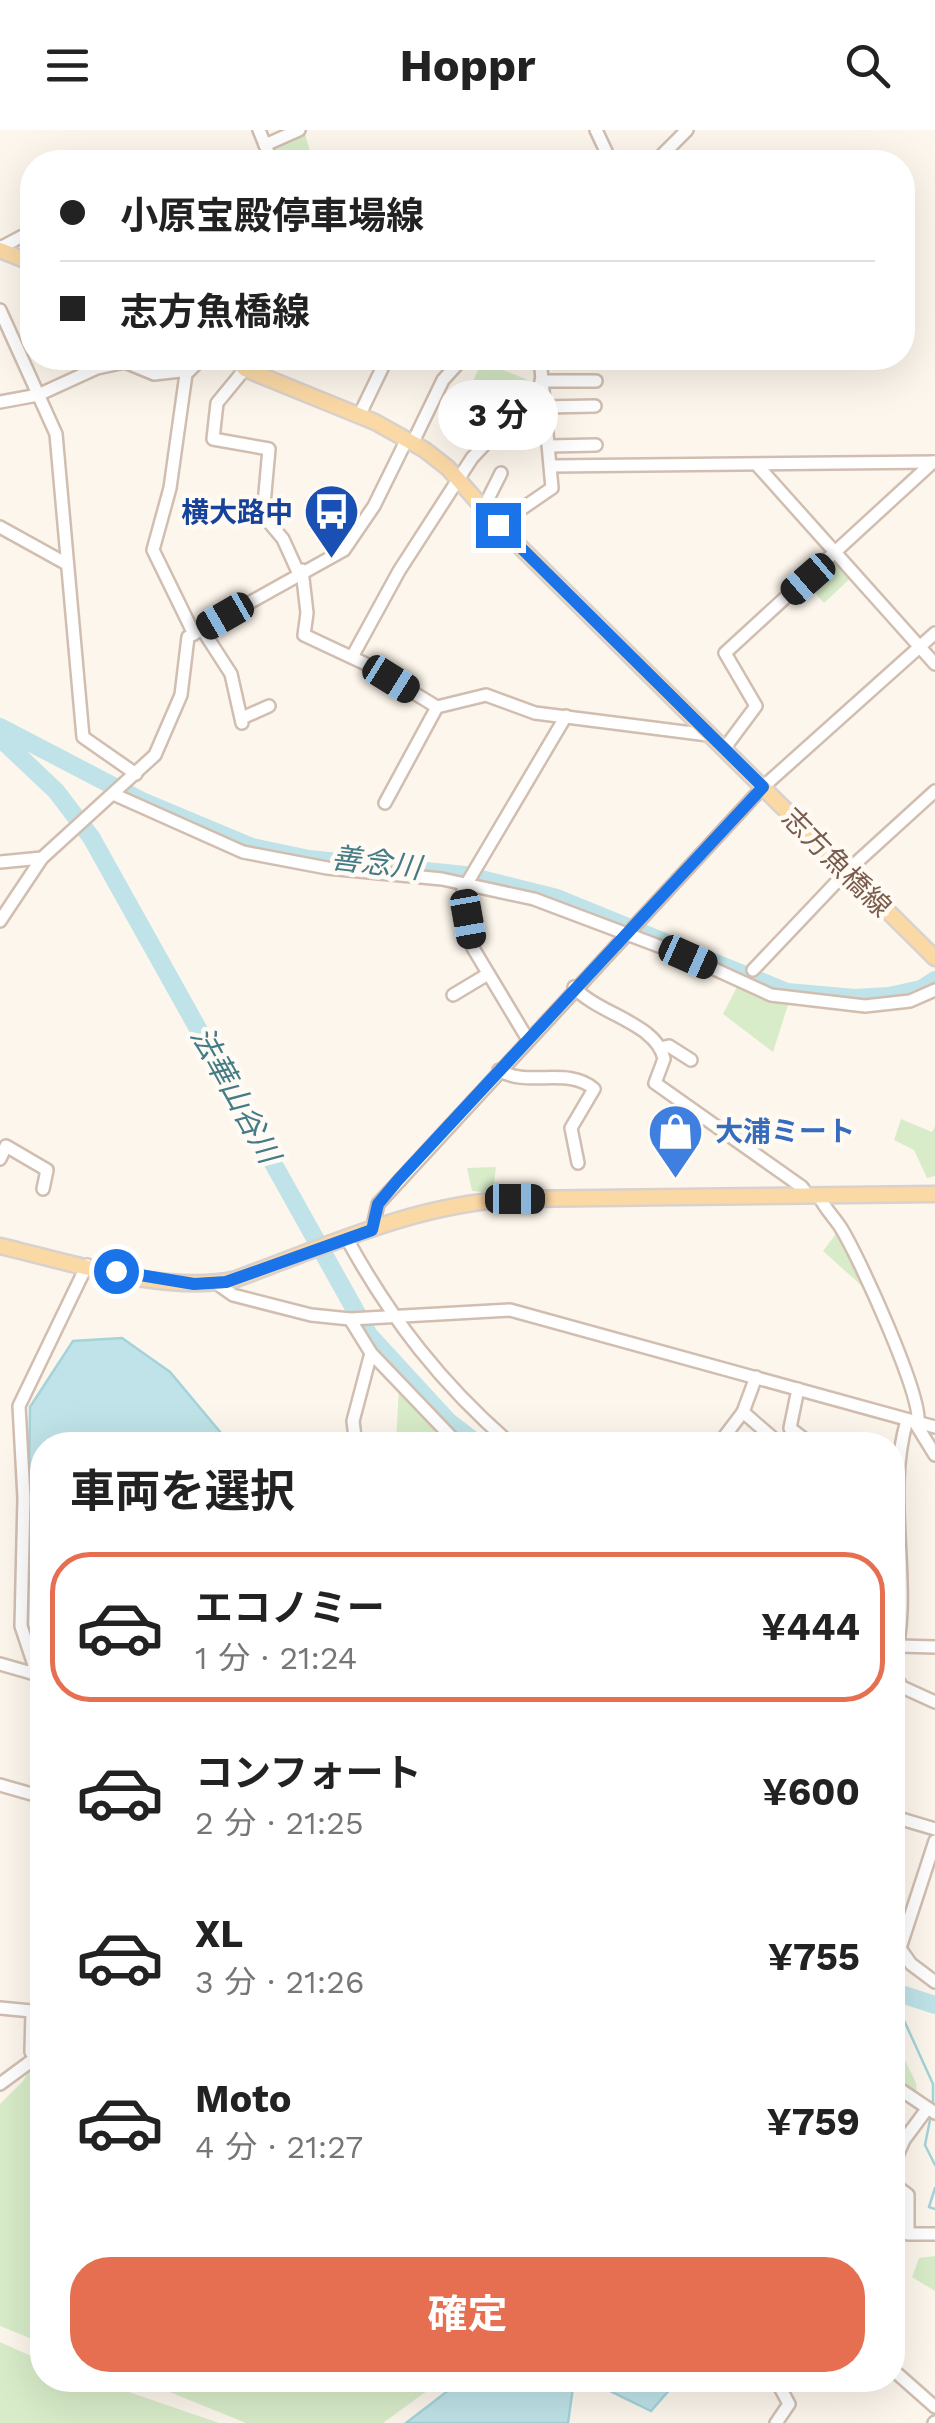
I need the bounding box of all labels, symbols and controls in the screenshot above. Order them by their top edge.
icon: menu [40,38,95,93]
icon: search [840,38,895,93]
text: Hoppr [400,39,535,92]
text: 小原宝殿停車場線 [120,194,424,238]
text: 志方魚橋線 [120,290,310,334]
callout: 3 分 [438,380,558,450]
text: 3 分 [468,396,528,434]
bus stop icon: 横大路中 [302,482,362,561]
place label: 横大路中 [181,496,293,529]
route end [476,503,521,548]
car [776,548,840,610]
car [192,588,258,644]
car [358,650,424,708]
street label: 志方魚橋線 [775,801,898,924]
water label: 善念川 [329,840,426,886]
car [448,887,488,951]
car [654,931,722,983]
water label: 法華山谷川 [184,1021,289,1171]
shop icon: 大浦ミート [646,1101,706,1180]
place label: 大浦ミート [715,1115,855,1148]
car [485,1184,545,1214]
route start [94,1249,139,1294]
text: 車両を選択 [70,1465,295,1518]
icon: car [75,1582,165,1672]
text: エコノミー [195,1586,385,1630]
text: ¥444 [761,1605,860,1649]
text: 1 分 · 21:24 [195,1639,357,1677]
icon: car [75,1747,165,1837]
text: コンフォート [195,1751,422,1795]
text: ¥600 [762,1770,860,1814]
text: 2 分 · 21:25 [195,1804,364,1842]
icon: car [75,1912,165,2002]
text: XL [195,1912,243,1956]
text: ¥755 [768,1935,860,1979]
text: 3 分 · 21:26 [195,1963,364,2001]
icon: car [75,2077,165,2167]
text: Moto [195,2077,291,2121]
text: ¥759 [766,2100,860,2144]
text: 4 分 · 21:27 [195,2128,363,2166]
button: 確定 [70,2257,865,2372]

